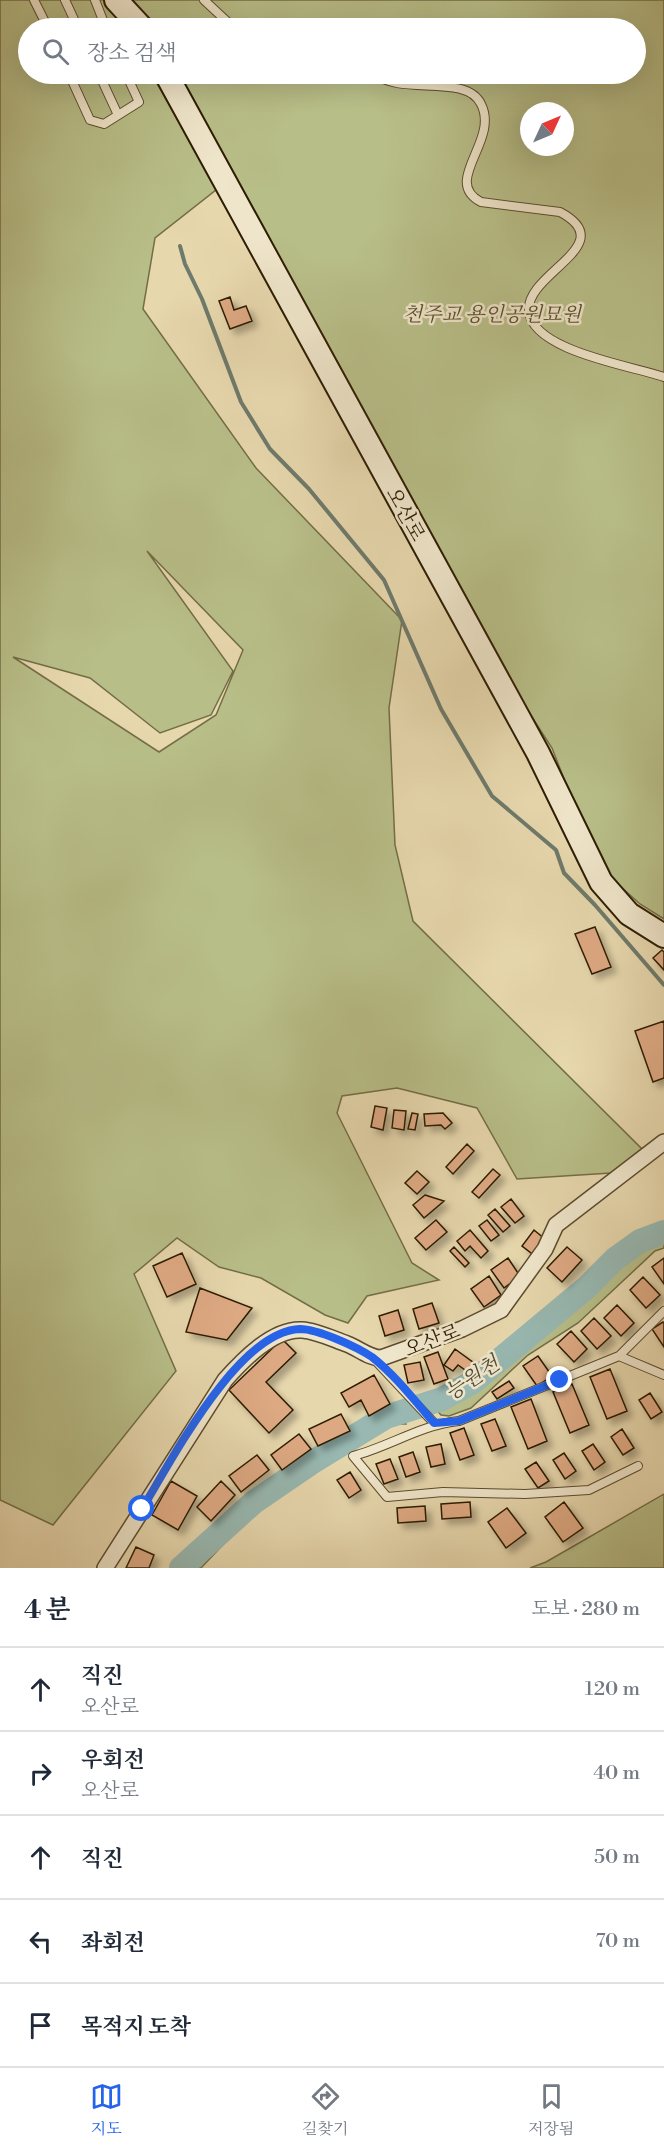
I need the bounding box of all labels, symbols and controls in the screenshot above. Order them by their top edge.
search box [18,18,646,84]
icon: search [39,35,72,68]
text: 장소 검색 [87,40,177,67]
north arrow [520,102,574,156]
park label: 천주교 용인공원묘원 [403,303,583,328]
street label: 오산로 [380,483,430,546]
street label: 오산로 [401,1319,464,1363]
water label: 능원천 [440,1350,506,1407]
route end [546,1366,572,1392]
route start [128,1495,154,1521]
text: 4 분 [24,1594,71,1626]
text: 도보 · 280 m [531,1597,640,1622]
text: 직진 [81,1663,124,1690]
icon: ahead [24,1673,57,1706]
text: 120 m [585,1677,640,1702]
text: 오산로 [81,1695,139,1720]
text: 우회전 [81,1747,145,1774]
icon: right [24,1757,57,1790]
text: 40 m [593,1761,640,1786]
text: 오산로 [81,1779,139,1804]
icon: ahead [24,1841,57,1874]
text: 50 m [594,1845,640,1870]
text: 직진 [81,1846,124,1873]
icon: left [24,1925,57,1958]
text: 70 m [596,1929,640,1954]
text: 좌회전 [81,1930,145,1957]
icon: arrive [24,2009,57,2042]
text: 목적지 도착 [81,2014,191,2041]
tab: 지도 [90,2080,123,2139]
tab: 길찾기 [302,2080,348,2139]
tab: 저장됨 [528,2080,574,2139]

